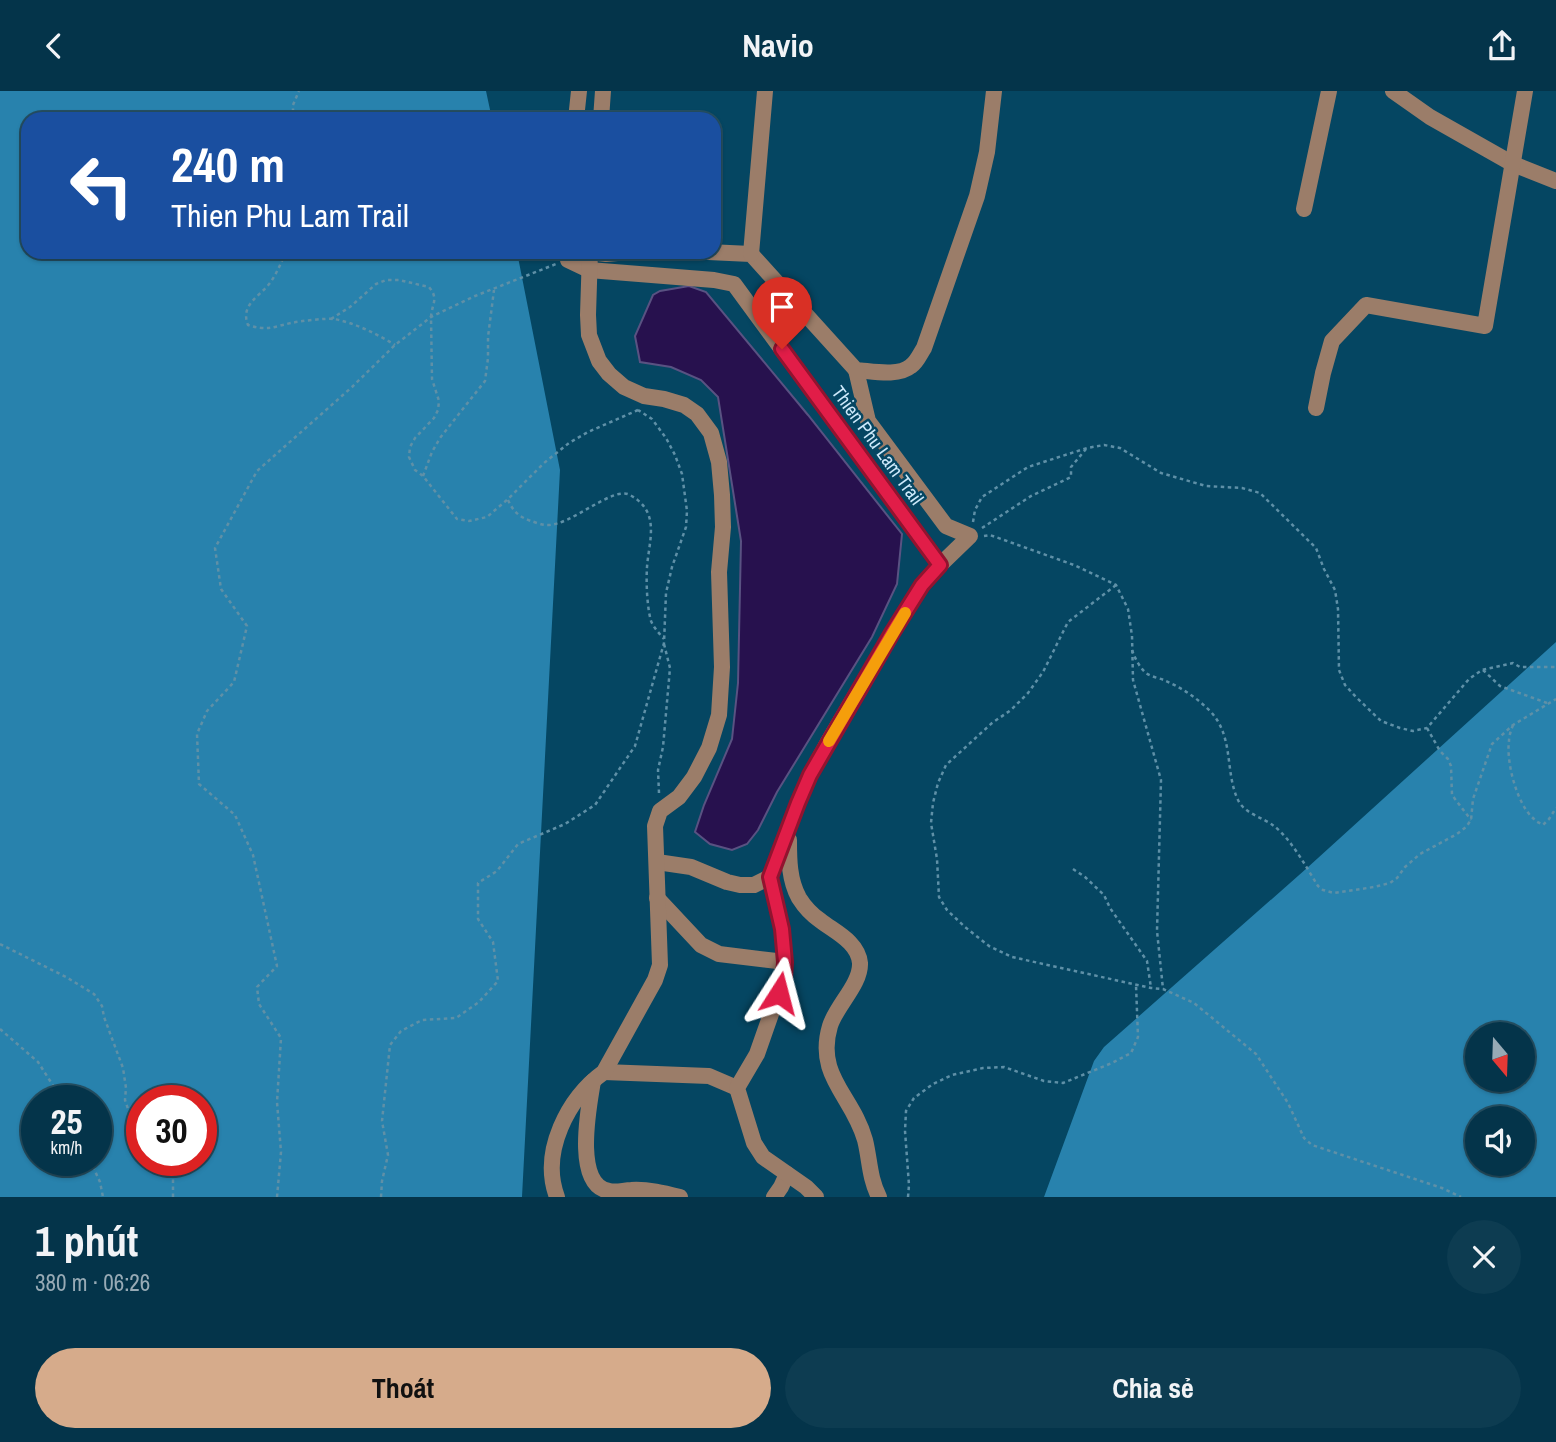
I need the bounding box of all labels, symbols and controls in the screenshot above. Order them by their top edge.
text: Navio [742,24,814,67]
icon: back [35,27,73,65]
icon: share [1483,27,1521,65]
text: 240 m [171,131,285,197]
icon: left [56,140,147,231]
text: Thien Phu Lam Trail [171,194,409,237]
pin [752,277,812,349]
icon: arrive [763,288,801,326]
street label: Thien Phu Lam Trail [826,380,930,510]
position arrow [742,956,816,1030]
north arrow [1465,1022,1535,1092]
map controls [1465,1022,1535,1176]
speed limit sign: 30 [126,1085,217,1176]
text: 25 [51,1098,82,1145]
button: sound [1465,1106,1535,1176]
text: km/h [51,1135,83,1160]
text: 1 phút [35,1213,138,1269]
button: close [1447,1220,1521,1294]
text: 380 m · 06:26 [35,1267,150,1298]
button: Thoát [35,1348,771,1428]
button: Chia sẻ [785,1348,1521,1428]

